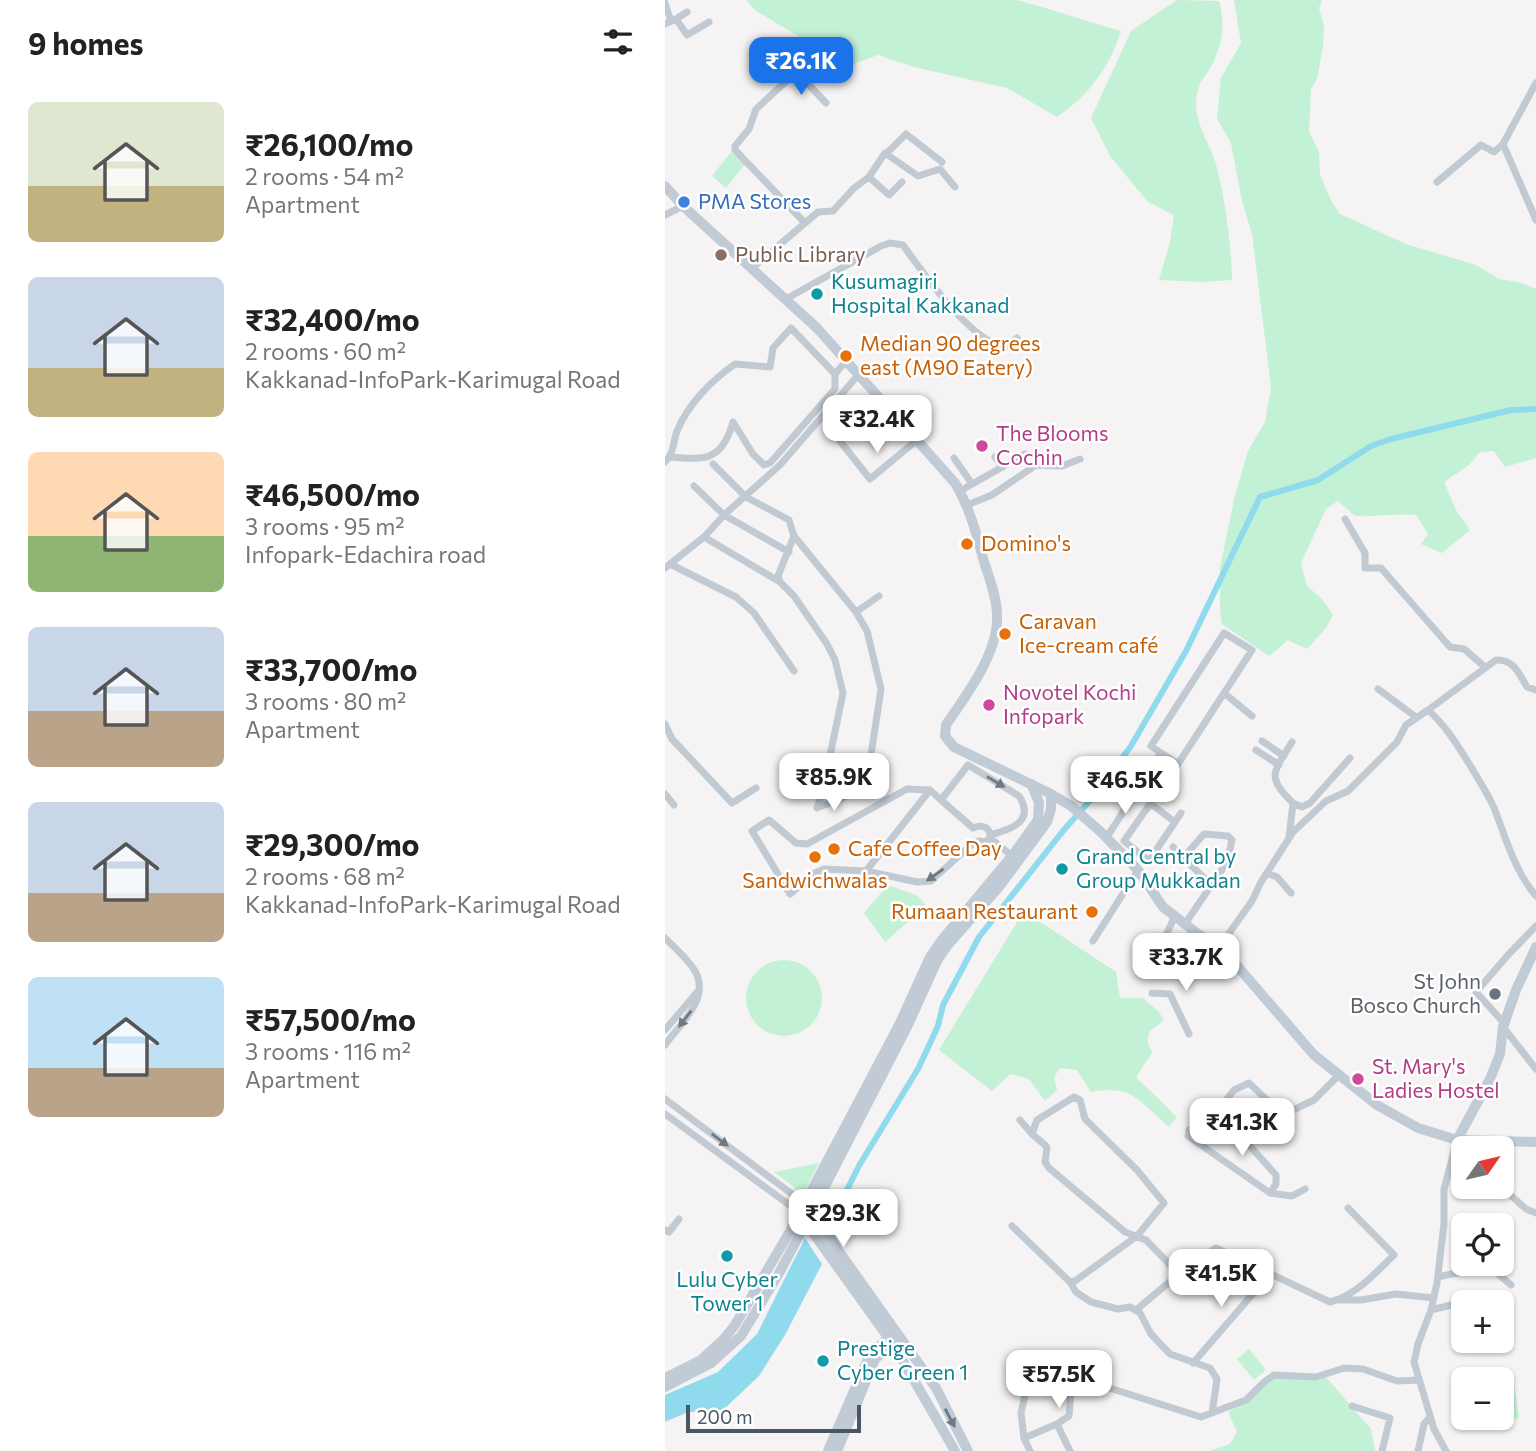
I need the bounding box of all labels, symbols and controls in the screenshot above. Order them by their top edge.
icon: filters [599,23,637,61]
text: 9 homes [28,24,143,61]
pin: ₹26.1K [744,38,858,97]
text: ₹26.1K [765,46,837,74]
text: ₹26,100/mo [245,125,413,162]
icon: home [84,130,168,214]
text: 2 rooms · 54 m² [245,162,404,190]
place label: PMA Stores [698,188,811,213]
text: Apartment [245,190,360,218]
marker: PMA Stores [676,194,692,210]
place label: Public Library [735,241,866,266]
marker: Public Library [713,247,729,263]
place label: Kusumagiri Hospital Kakkanad [831,268,1009,317]
marker: Kusumagiri Hospital Kakkanad [809,286,825,302]
text: ₹32,400/mo [245,300,420,337]
icon: home [84,305,168,389]
place label: Median 90 degrees east (M90 Eatery) [860,330,1040,379]
text: 2 rooms · 60 m² [245,337,406,365]
marker: Median 90 degrees east (M90 Eatery) [838,348,854,364]
text: Kakkanad-InfoPark-Karimugal Road [245,365,621,393]
pin: ₹32.4K [820,396,934,455]
text: ₹32.4K [839,404,915,432]
place label: The Blooms Cochin [996,420,1108,469]
marker: The Blooms Cochin [974,438,990,454]
text: ₹46,500/mo [245,475,420,512]
icon: home [84,480,168,564]
text: 3 rooms · 95 m² [245,512,404,540]
place label: Domino's [981,530,1071,555]
marker: Domino's [959,536,975,552]
text: Infopark-Edachira road [245,540,486,568]
place label: Caravan Ice-cream café [1019,608,1158,657]
marker: Caravan Ice-cream café [997,626,1013,642]
text: ₹33,700/mo [245,650,417,687]
icon: home [84,655,168,739]
place label: Novotel Kochi Infopark [1003,679,1136,728]
text: 3 rooms · 80 m² [245,687,406,715]
marker: Novotel Kochi Infopark [981,697,997,713]
text: Apartment [245,715,360,743]
pin: ₹85.9K [777,754,891,813]
pin: ₹46.5K [1068,756,1182,816]
text: ₹85.9K [795,762,873,790]
text: ₹46.5K [1087,765,1164,793]
one-way arrow [987,776,1006,789]
text: ₹29,300/mo [245,825,420,862]
icon: home [84,830,168,914]
place label: Cafe Coffee Day [848,835,1002,860]
marker: Cafe Coffee Day [826,841,842,857]
place label: Grand Central by Group Mukkadan [1076,843,1241,892]
marker: Sandwichwalas [807,849,823,865]
marker: Grand Central by Group Mukkadan [1054,861,1070,877]
text: 2 rooms · 68 m² [245,862,405,890]
place label: Sandwichwalas [742,867,888,892]
one-way arrow [926,868,945,882]
text: Kakkanad-InfoPark-Karimugal Road [245,890,621,918]
place label: Rumaan Restaurant [891,898,1078,923]
marker: Rumaan Restaurant [1084,904,1100,920]
pin: ₹33.7K [1129,934,1243,993]
text: ₹33.7K [1148,942,1224,970]
place label: St John Bosco Church [1350,968,1481,1017]
marker: St John Bosco Church [1487,986,1503,1002]
text: ₹57,500/mo [245,1000,416,1037]
icon: home [84,1005,168,1089]
one-way arrow [678,1010,692,1028]
text: 3 rooms · 116 m² [245,1037,411,1065]
place label: St. Mary's Ladies Hostel [1372,1053,1500,1102]
text: Apartment [245,1065,360,1093]
marker: St. Mary's Ladies Hostel [1350,1071,1366,1087]
pin: ₹41.3K [1185,1098,1299,1158]
text: ₹41.3K [1206,1107,1278,1135]
one-way arrow [710,1133,729,1147]
north arrow [1451,1136,1514,1199]
map controls [1451,1136,1514,1430]
pin: ₹29.3K [786,1190,900,1249]
text: ₹29.3K [805,1198,881,1226]
button: locate [1451,1213,1514,1276]
marker: Lulu Cyber Tower 1 [719,1248,735,1264]
pin: ₹41.5K [1164,1250,1278,1309]
text: ₹41.5K [1185,1258,1257,1286]
place label: Lulu Cyber Tower 1 [676,1266,778,1315]
button: + [1451,1290,1514,1353]
place label: Prestige Cyber Green 1 [837,1335,968,1384]
pin: ₹57.5K [1002,1350,1116,1410]
marker: Prestige Cyber Green 1 [815,1353,831,1369]
text: ₹57.5K [1022,1359,1096,1387]
button: − [1451,1367,1514,1430]
scale bar [686,1402,861,1434]
text: 200 m [697,1405,753,1428]
one-way arrow [944,1408,956,1428]

